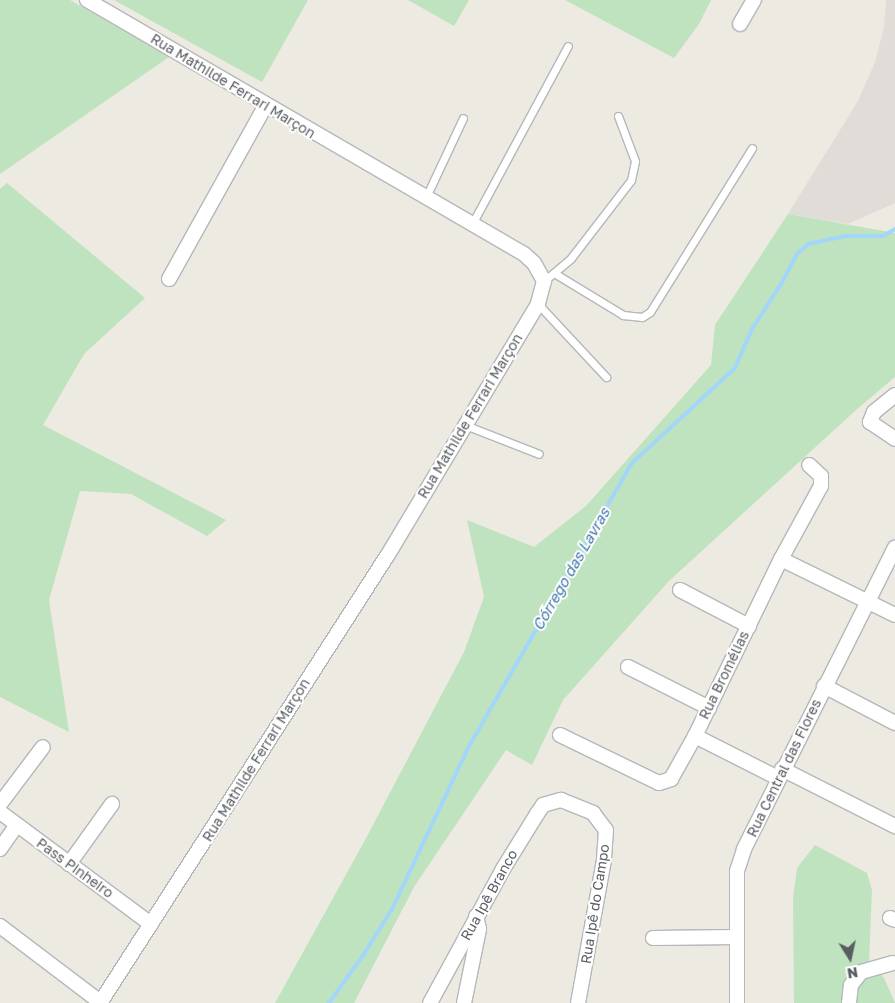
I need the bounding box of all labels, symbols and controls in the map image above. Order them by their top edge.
street label: Rua Mathilde Ferrari Marçon [148,30,318,142]
street label: Rua Mathilde Ferrari Marçon [414,331,526,501]
water label: Córrego das Lavras [529,505,613,633]
street label: Rua Bromélias [695,628,753,722]
street label: Rua Mathilde Ferrari Marçon [199,675,313,845]
street label: Rua Central das Flores [743,696,825,840]
street label: Pass Pinheiro [33,834,117,902]
street label: Rua Ipê do Campo [577,843,613,965]
street label: Rua Ipê Branco [457,847,521,943]
north arrow [825,933,875,983]
text: N [846,964,859,983]

